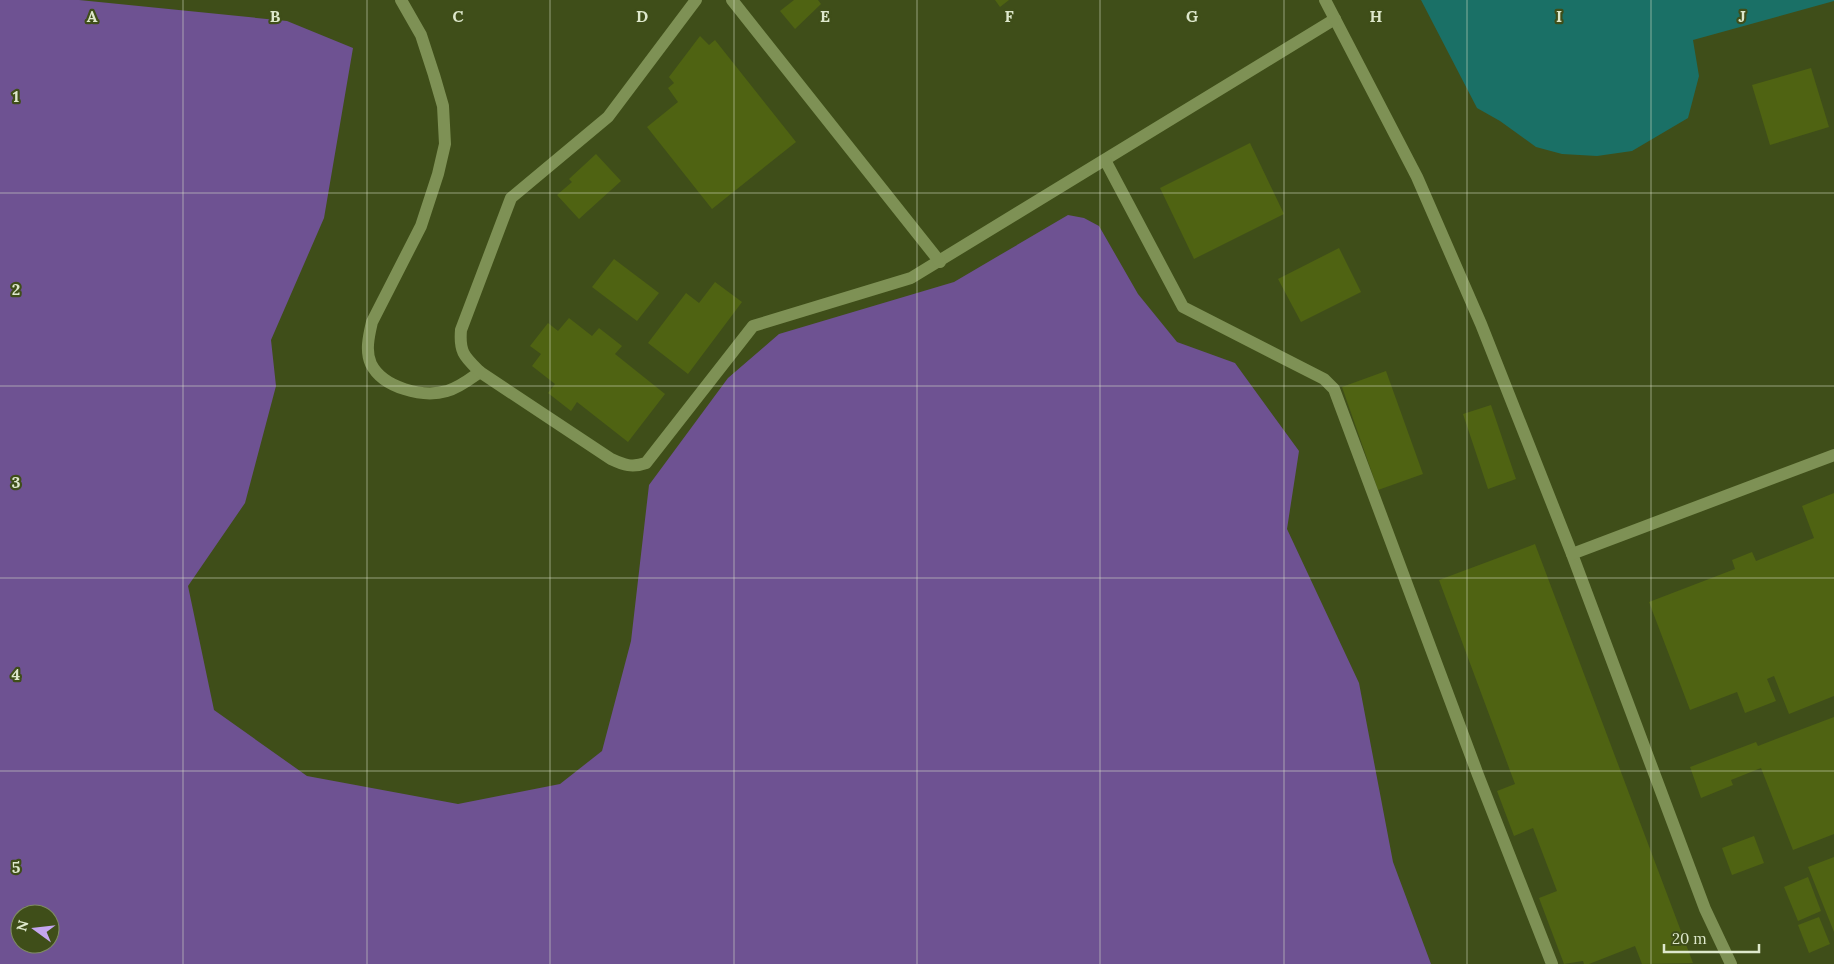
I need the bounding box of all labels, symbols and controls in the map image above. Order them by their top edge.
text: A [87,6,98,26]
text: B [270,6,281,26]
text: C [452,6,464,26]
text: D [636,6,648,26]
text: E [820,6,830,26]
text: F [1004,6,1014,26]
text: G [1186,6,1198,26]
text: H [1370,6,1383,26]
text: I [1556,6,1562,26]
text: J [1738,6,1746,26]
text: 1 [13,86,19,106]
text: 2 [12,279,20,299]
text: 3 [12,472,21,492]
text: 4 [12,664,21,684]
text: 5 [12,857,21,877]
north arrow [10,904,60,954]
text: N [12,918,33,933]
scale bar [1664,922,1759,954]
text: 20 m [1672,929,1707,948]

